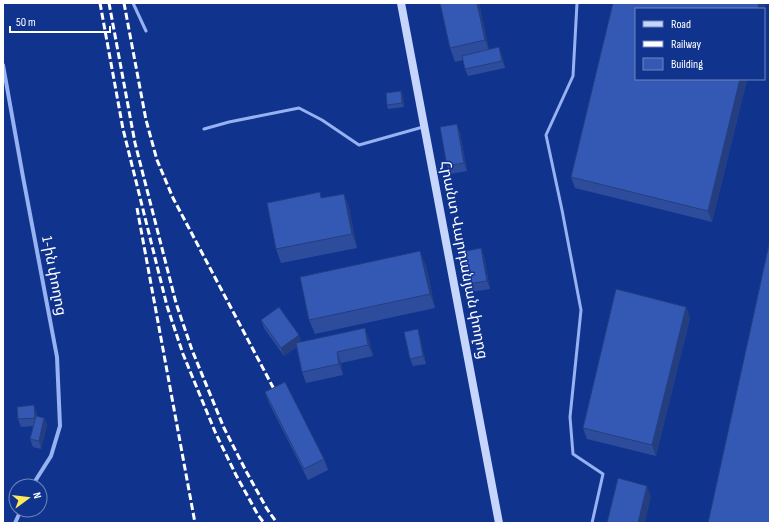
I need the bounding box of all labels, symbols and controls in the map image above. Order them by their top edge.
scale bar [10,8,110,34]
legend [635,8,765,80]
text: 50 m [16,15,36,30]
text: Road [671,17,691,32]
text: Railway [671,37,702,52]
text: Building [671,57,703,72]
street label: Հրանտ Վարդանյան փողոց [435,159,493,361]
street label: 1-ին փողոց [37,235,71,317]
north arrow [8,478,48,518]
text: N [30,491,44,500]

